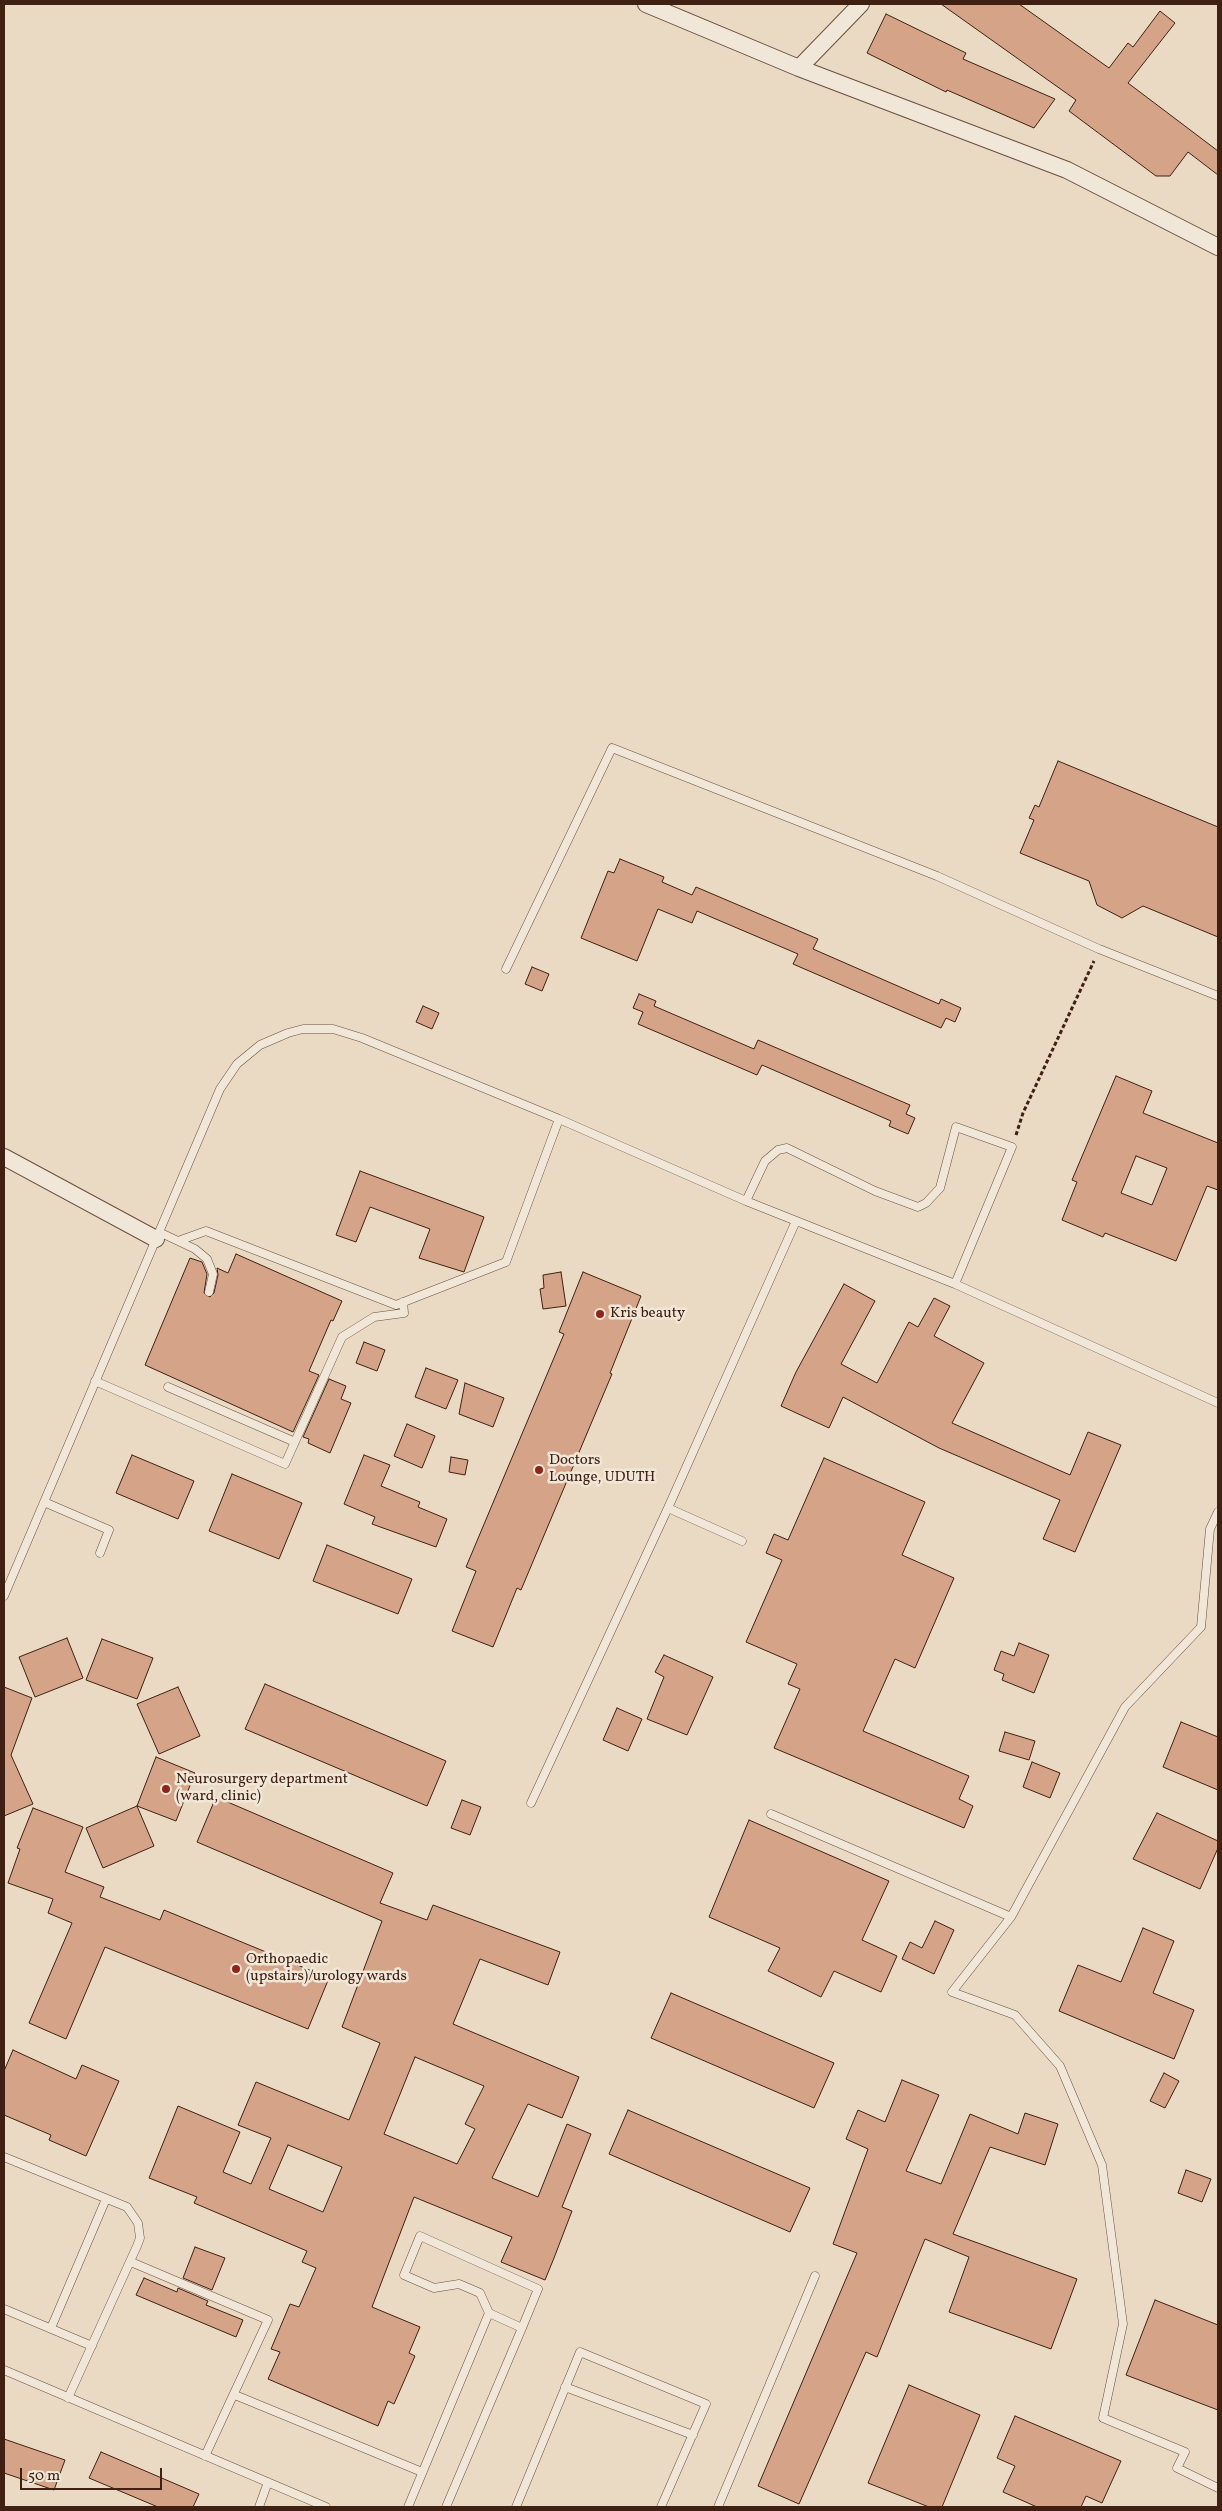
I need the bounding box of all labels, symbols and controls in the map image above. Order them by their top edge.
place label: Kris beauty [610,1305,685,1323]
marker: Kris beauty [594,1308,606,1320]
place label: Doctors Lounge, UDUTH [549,1452,655,1487]
marker: Doctors Lounge, UDUTH [533,1464,545,1476]
place label: Neurosurgery department (ward, clinic) [176,1771,348,1806]
marker: Neurosurgery department (ward, clinic) [160,1783,172,1795]
place label: Orthopaedic (upstairs)/urology wards [246,1951,407,1986]
marker: Orthopaedic (upstairs)/urology wards [230,1963,242,1975]
scale bar [22,2458,165,2490]
text: 50 m [28,2466,60,2487]

